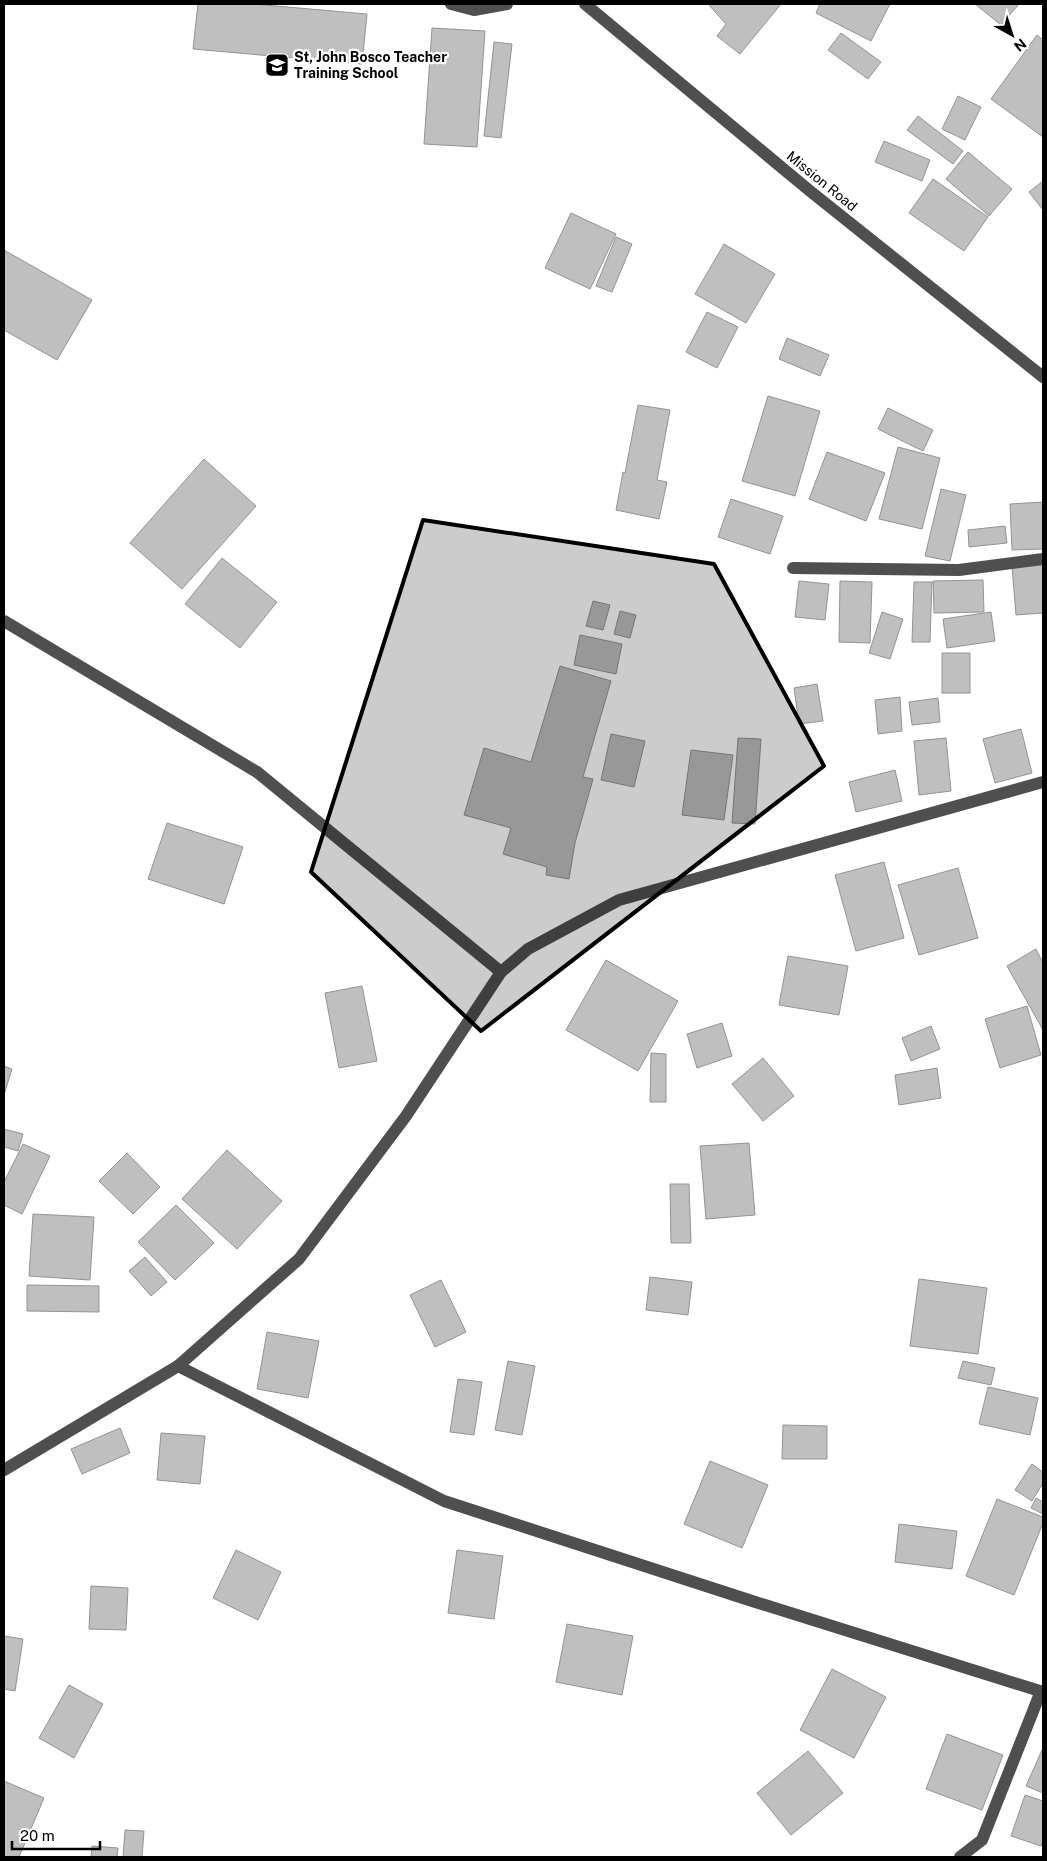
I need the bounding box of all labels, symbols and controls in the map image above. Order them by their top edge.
north arrow [987,10,1037,60]
text: N [1011,35,1029,55]
place label: St, John Bosco Teacher Training School [294,49,447,81]
school or university icon: St, John Bosco Teacher Training School [264,52,290,78]
street label: Mission Road [784,148,860,214]
scale bar [12,1818,100,1850]
text: 20 m [20,1827,55,1844]

